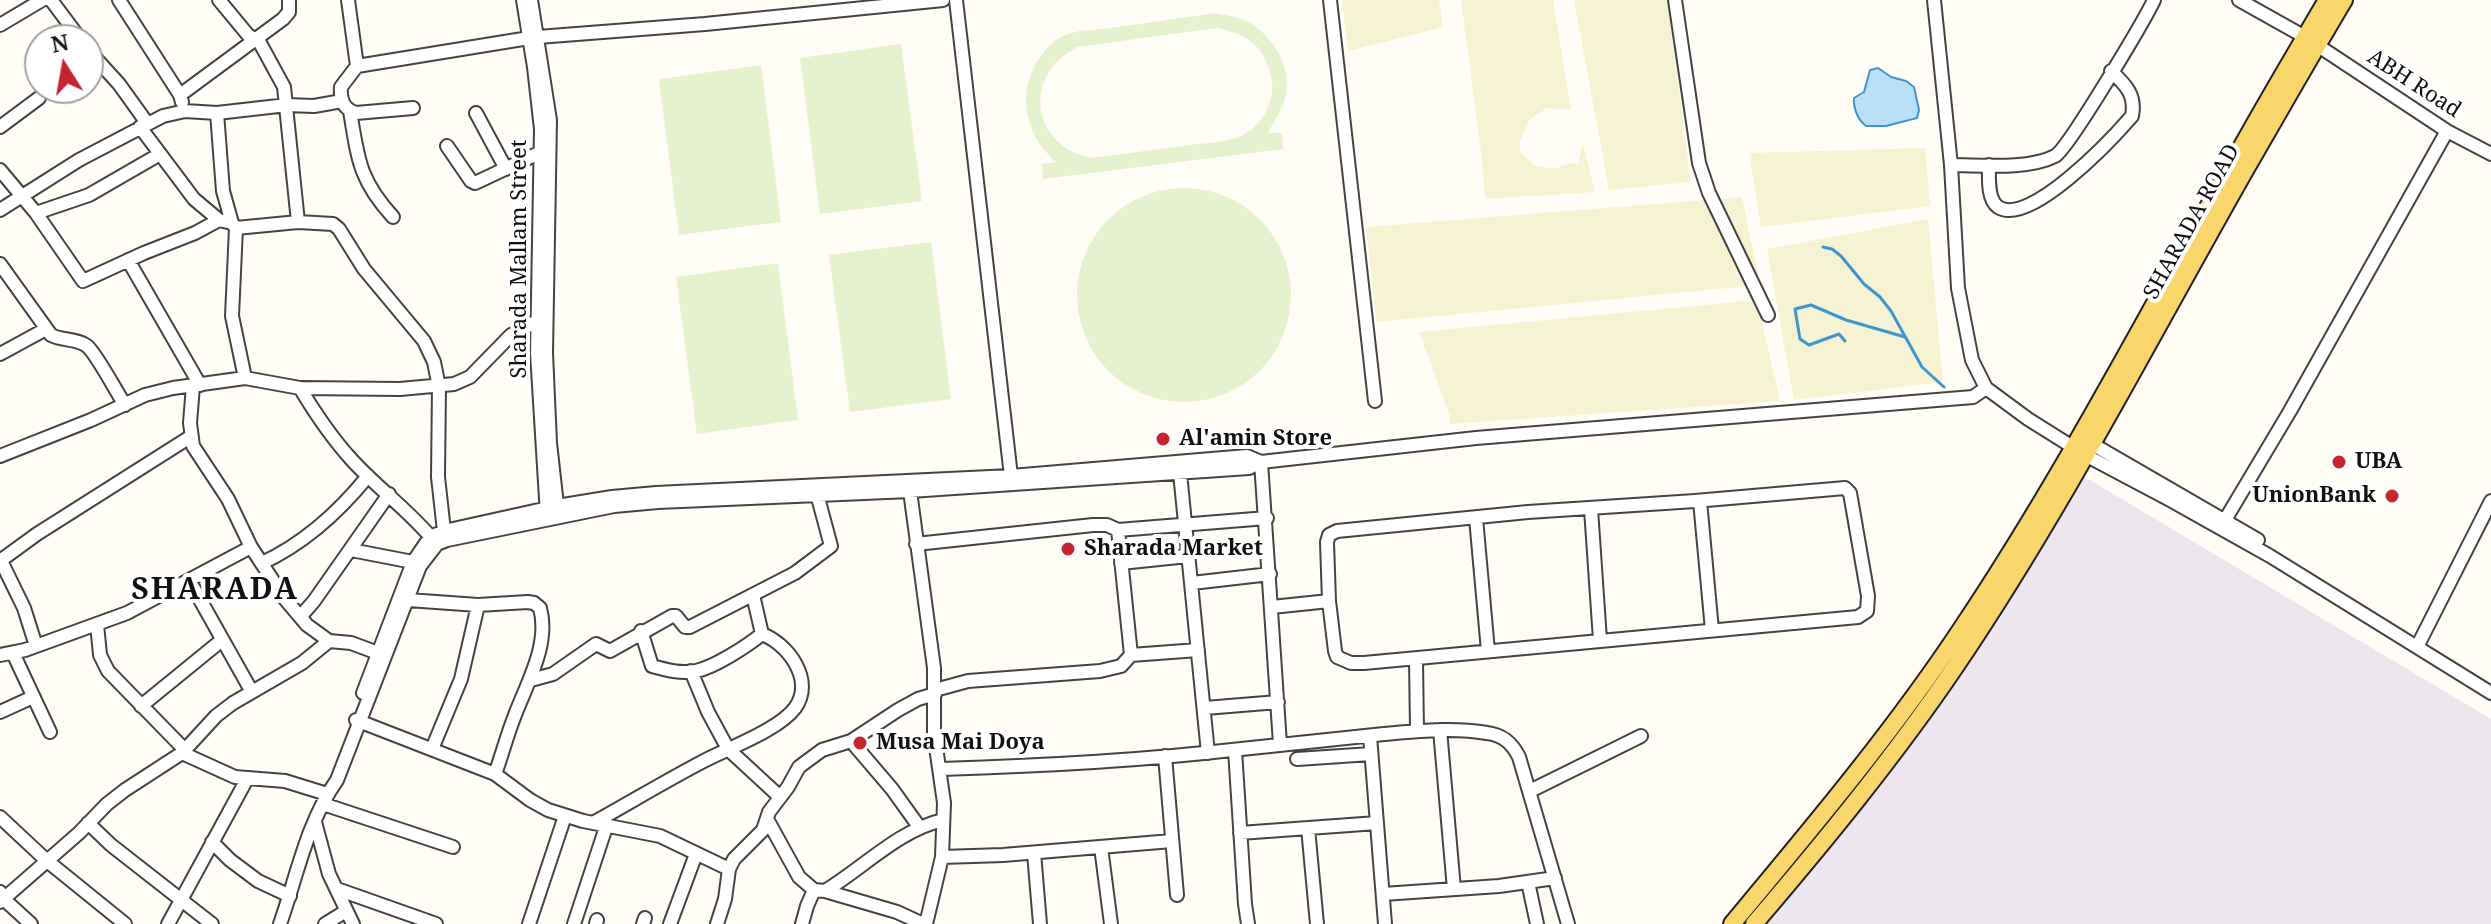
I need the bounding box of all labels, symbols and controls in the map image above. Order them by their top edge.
north arrow [24,24,104,104]
text: N [48,26,71,59]
street label: ABH Road [2362,44,2466,124]
street label: Sharada Mallam Street [507,139,533,379]
street label: SHARADA ROAD [2139,140,2245,304]
place label: Al'amin Store [1179,426,1332,452]
marker: Al'amin Store [1154,430,1172,448]
place label: UBA [2355,449,2402,475]
marker: UBA [2330,453,2348,471]
place label: UnionBank [2252,483,2376,509]
marker: UnionBank [2383,487,2401,505]
place label: Sharada Market [1084,536,1263,562]
marker: Sharada Market [1059,540,1077,558]
district label: SHARADA [131,572,299,608]
place label: Musa Mai Doya [876,730,1045,756]
marker: Musa Mai Doya [851,734,869,752]

